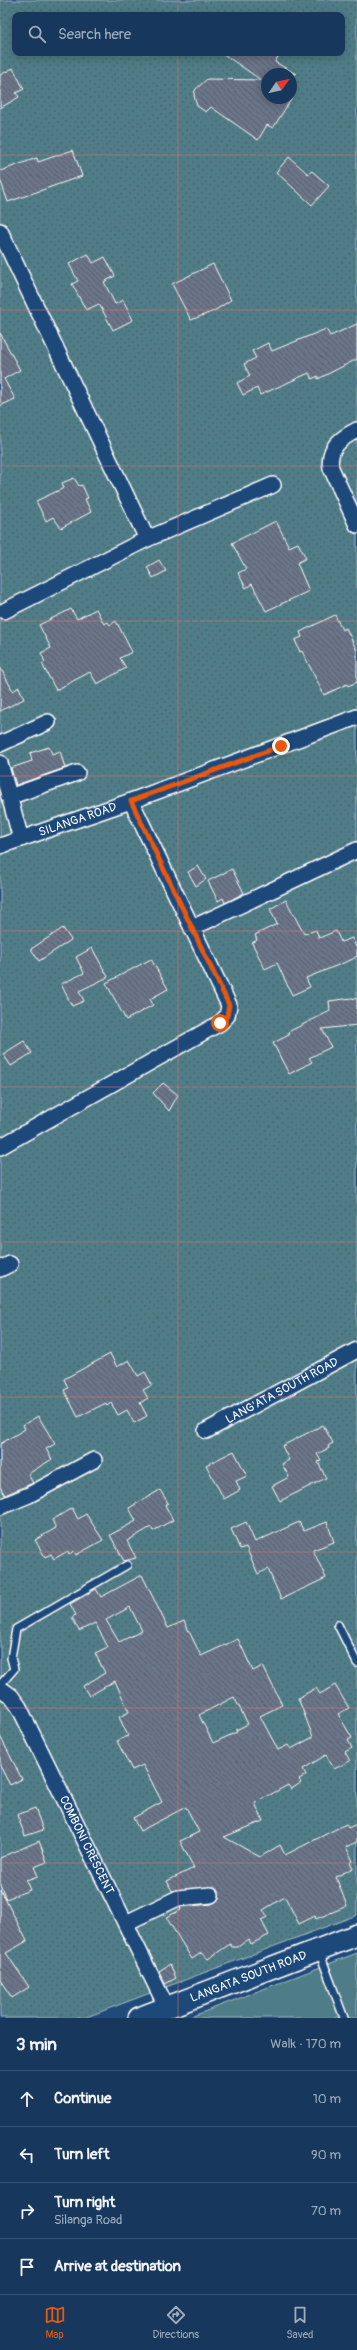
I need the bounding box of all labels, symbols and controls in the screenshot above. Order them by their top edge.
search box [12,12,345,56]
icon: search [26,23,48,45]
text: Search here [58,25,131,44]
north arrow [261,68,297,104]
route end [272,737,290,755]
street label: SILANGA ROAD [37,799,119,840]
route start [211,1014,229,1032]
street label: LANG'ATA SOUTH ROAD [223,1354,341,1427]
street label: COMBONI CRESCENT [56,1793,118,1897]
street label: LANGATA SOUTH ROAD [188,1947,309,2005]
text: 3 min [16,2034,57,2055]
text: Walk · 170 m [270,2036,341,2052]
icon: ahead [16,2088,38,2110]
text: Continue [54,2089,112,2108]
text: 10 m [313,2091,341,2107]
icon: left [16,2144,38,2166]
text: Turn left [54,2145,110,2164]
text: 90 m [311,2147,341,2163]
text: Turn right [54,2193,115,2212]
icon: right [16,2200,38,2222]
text: 70 m [311,2203,341,2219]
text: Silanga Road [54,2212,122,2228]
icon: arrive [16,2256,38,2278]
text: Arrive at destination [54,2257,181,2276]
tab: Map [44,2304,66,2341]
tab: Directions [153,2304,199,2341]
tab: Saved [286,2304,313,2341]

